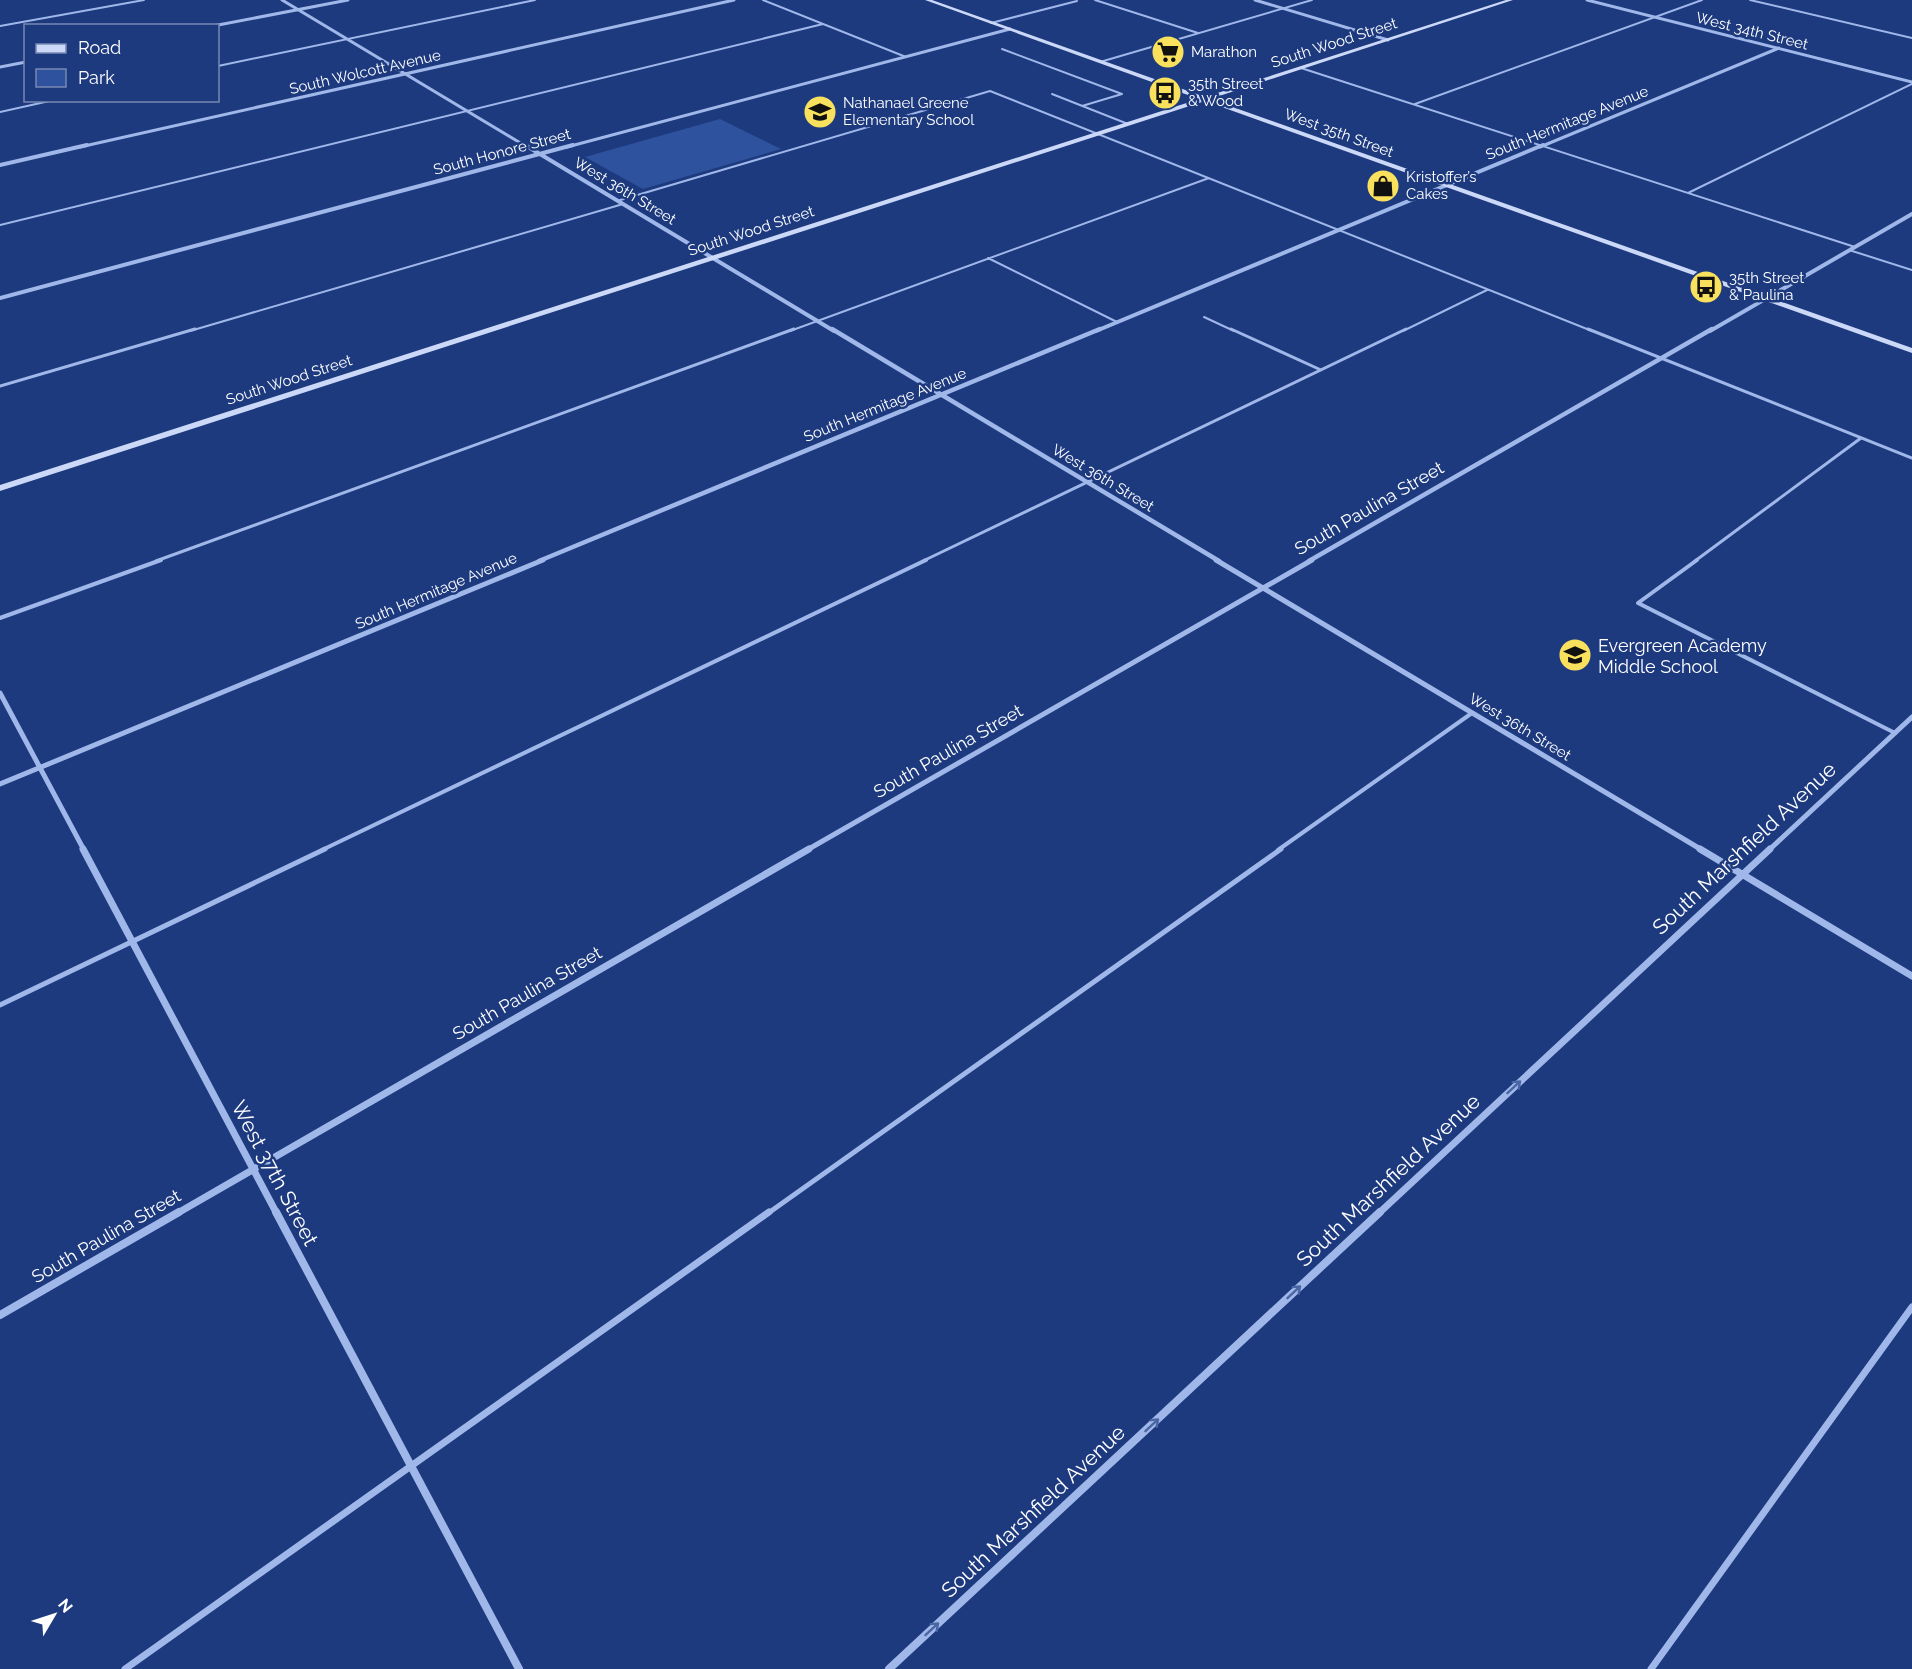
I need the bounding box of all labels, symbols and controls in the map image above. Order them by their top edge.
street label: West 34th Street [1694,8,1810,54]
street label: South Wood Street [1269,14,1399,72]
legend [24,24,219,102]
supermarket icon: Marathon [1150,34,1186,70]
text: Road [78,37,121,58]
place label: Marathon [1191,43,1257,61]
street label: South Wolcott Avenue [288,46,443,98]
text: Park [78,67,115,88]
bus stop icon: 35th Street & Wood [1147,75,1183,111]
place label: 35th Street & Wood [1188,75,1263,110]
street label: South Hermitage Avenue [1483,82,1651,164]
school or university icon: Nathanael Greene Elementary School [802,94,838,130]
place label: Nathanael Greene Elementary School [843,94,975,129]
street label: West 35th Street [1282,105,1396,161]
street label: South Honore Street [431,125,573,179]
street label: West 36th Street [571,153,679,229]
shop icon: Kristoffer’s Cakes [1365,168,1401,204]
place label: Kristoffer’s Cakes [1406,168,1476,203]
street label: South Wood Street [686,202,816,260]
bus stop icon: 35th Street & Paulina [1688,269,1724,305]
place label: 35th Street & Paulina [1729,269,1804,304]
street label: South Wood Street [224,351,354,409]
street label: South Hermitage Avenue [801,364,969,446]
street label: West 36th Street [1049,440,1157,516]
street label: South Paulina Street [1291,457,1447,559]
street label: South Hermitage Avenue [352,549,520,633]
place label: Evergreen Academy Middle School [1598,635,1767,677]
school or university icon: Evergreen Academy Middle School [1557,637,1593,673]
street label: West 36th Street [1466,689,1574,765]
street label: South Paulina Street [870,700,1026,802]
street label: South Marshfield Avenue [1647,756,1841,940]
street label: South Paulina Street [449,942,605,1044]
one-way arrow [1506,1080,1521,1094]
street label: South Marshfield Avenue [1291,1088,1485,1272]
street label: West 37th Street [226,1096,324,1250]
street label: South Paulina Street [28,1185,184,1287]
one-way arrow [1287,1285,1302,1299]
one-way arrow [1144,1417,1159,1432]
street label: South Marshfield Avenue [936,1419,1130,1603]
north arrow [24,1585,84,1645]
text: N [54,1595,76,1617]
one-way arrow [924,1622,939,1636]

